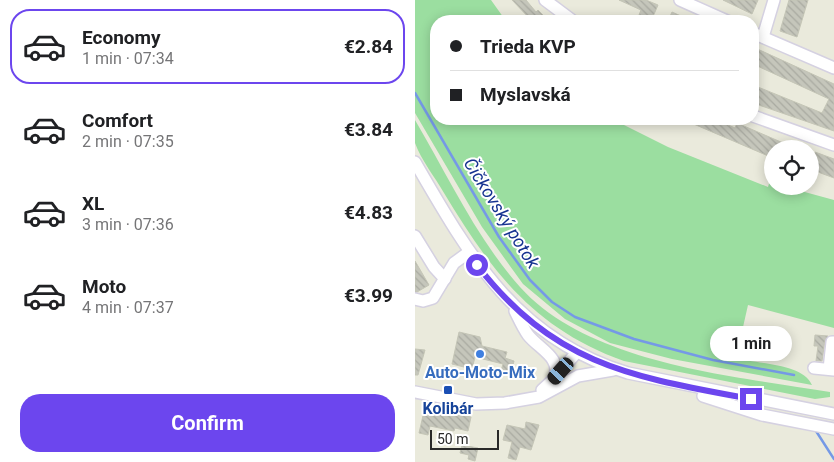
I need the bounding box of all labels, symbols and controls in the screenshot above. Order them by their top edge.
icon: car [22,24,67,69]
text: Economy [82,26,161,49]
text: €2.84 [344,35,393,58]
text: Trieda KVP [480,35,576,58]
text: 1 min · 07:34 [82,49,174,68]
text: Myslavská [480,83,571,106]
icon: car [22,107,67,152]
text: Comfort [82,109,153,132]
text: €3.84 [344,118,393,141]
text: 2 min · 07:35 [82,132,174,151]
map controls [764,140,819,195]
button: locate [764,140,819,195]
water label: Čičkovský potok [460,153,546,273]
icon: car [22,190,67,235]
text: XL [82,192,104,215]
text: €4.83 [344,201,393,224]
text: 3 min · 07:36 [82,215,174,234]
route start [466,254,488,276]
icon: car [22,273,67,318]
text: Moto [82,275,126,298]
text: €3.99 [344,284,393,307]
text: 4 min · 07:37 [82,298,174,317]
callout: 1 min [710,326,792,362]
text: 1 min [731,334,771,353]
marker: Auto-Moto-Mix [474,348,486,360]
car [545,355,576,387]
place label: Auto-Moto-Mix [425,363,536,382]
marker: Kolibár [442,384,454,396]
route end [740,388,762,410]
button: Confirm [20,394,395,452]
place label: Kolibár [423,399,474,418]
scale bar [430,427,499,450]
text: 50 m [437,431,469,447]

